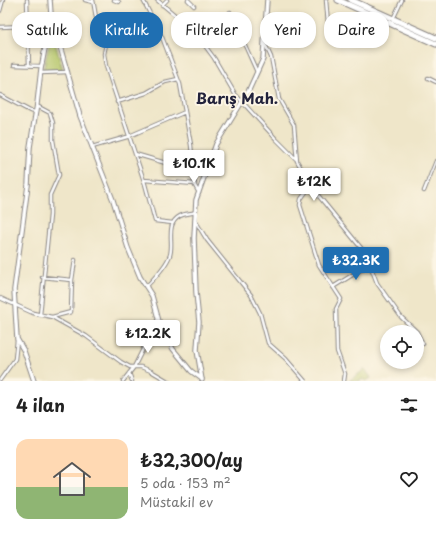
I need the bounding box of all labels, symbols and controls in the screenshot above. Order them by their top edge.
chip: Satılık [12,12,82,48]
chip: Kiralık [90,12,163,48]
chip: Filtreler [171,12,252,48]
chip: Yeni [260,12,316,48]
chip: Daire [324,12,389,48]
district label: Barış Mah. [196,86,278,109]
pin: ₺10.1K [161,150,227,184]
text: ₺10.1K [172,153,216,172]
pin: ₺12K [290,168,338,202]
text: ₺12K [297,171,331,190]
pin: ₺32.3K [323,247,389,281]
text: ₺32.3K [332,250,380,269]
pin: ₺12.2K [115,320,181,354]
text: ₺12.2K [125,323,171,342]
map controls [380,325,424,369]
button: locate [380,325,424,369]
text: 4 ilan [16,392,65,418]
icon: filters [398,394,420,416]
text: ₺32,300/ay [140,447,243,473]
icon: home [48,455,96,503]
icon: heart [398,468,420,490]
text: 5 oda · 153 m² [140,473,231,492]
text: Müstakil ev [140,492,213,511]

